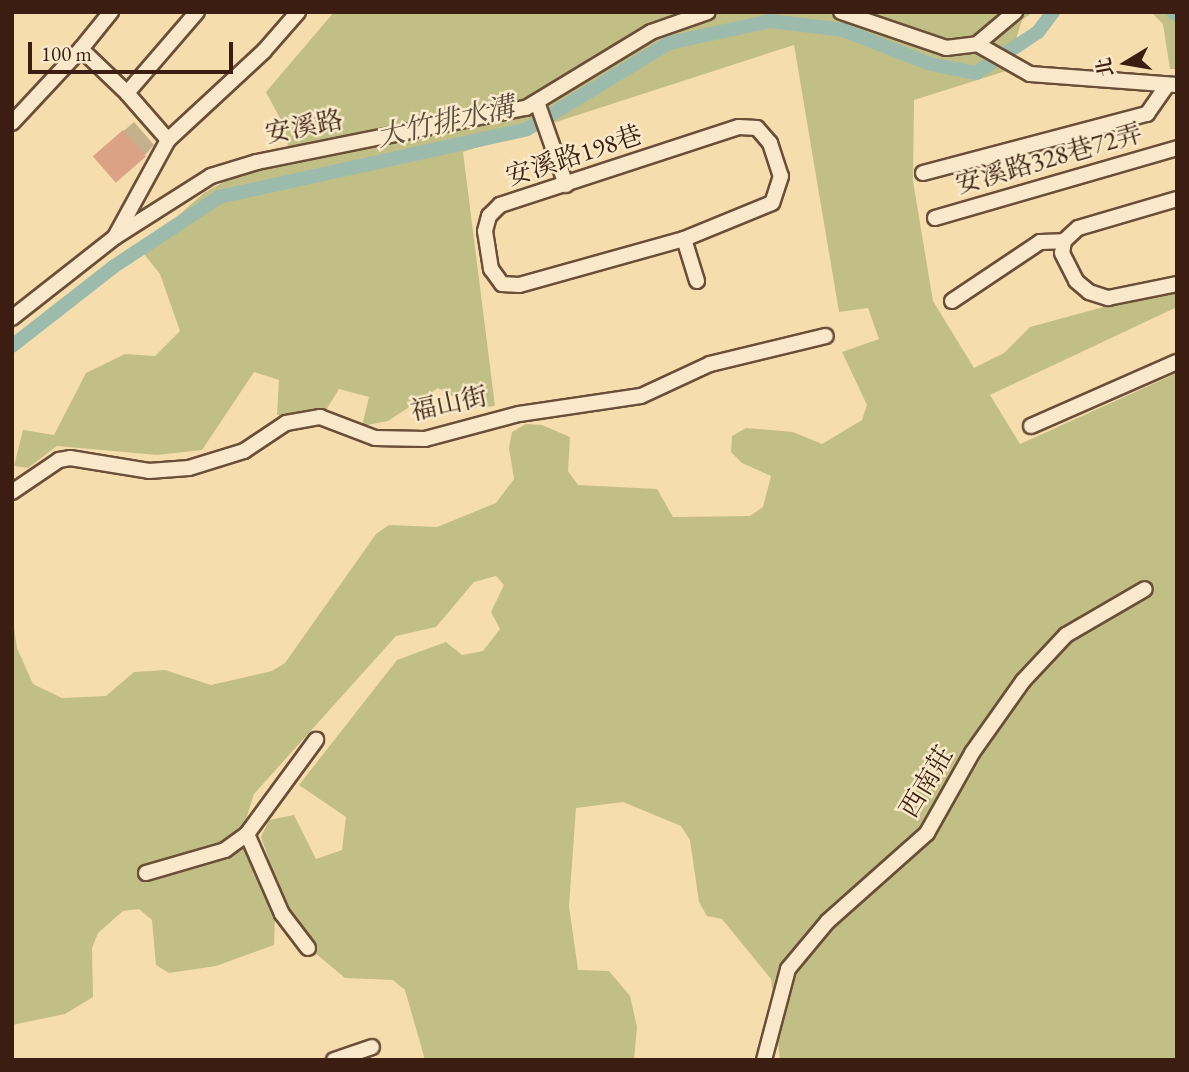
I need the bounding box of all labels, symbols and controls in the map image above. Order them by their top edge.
scale bar [32,28,236,72]
north arrow [1091,28,1161,98]
text: 100 m [41,40,92,67]
text: 北 [1091,55,1119,79]
water label: 大竹排水溝 [373,89,517,153]
street label: 安溪路 [263,104,345,150]
street label: 安溪路328巷72弄 [952,117,1146,201]
street label: 安溪路198巷 [502,119,646,193]
street label: 福山街 [408,381,490,427]
street label: 西南莊 [894,741,960,823]

